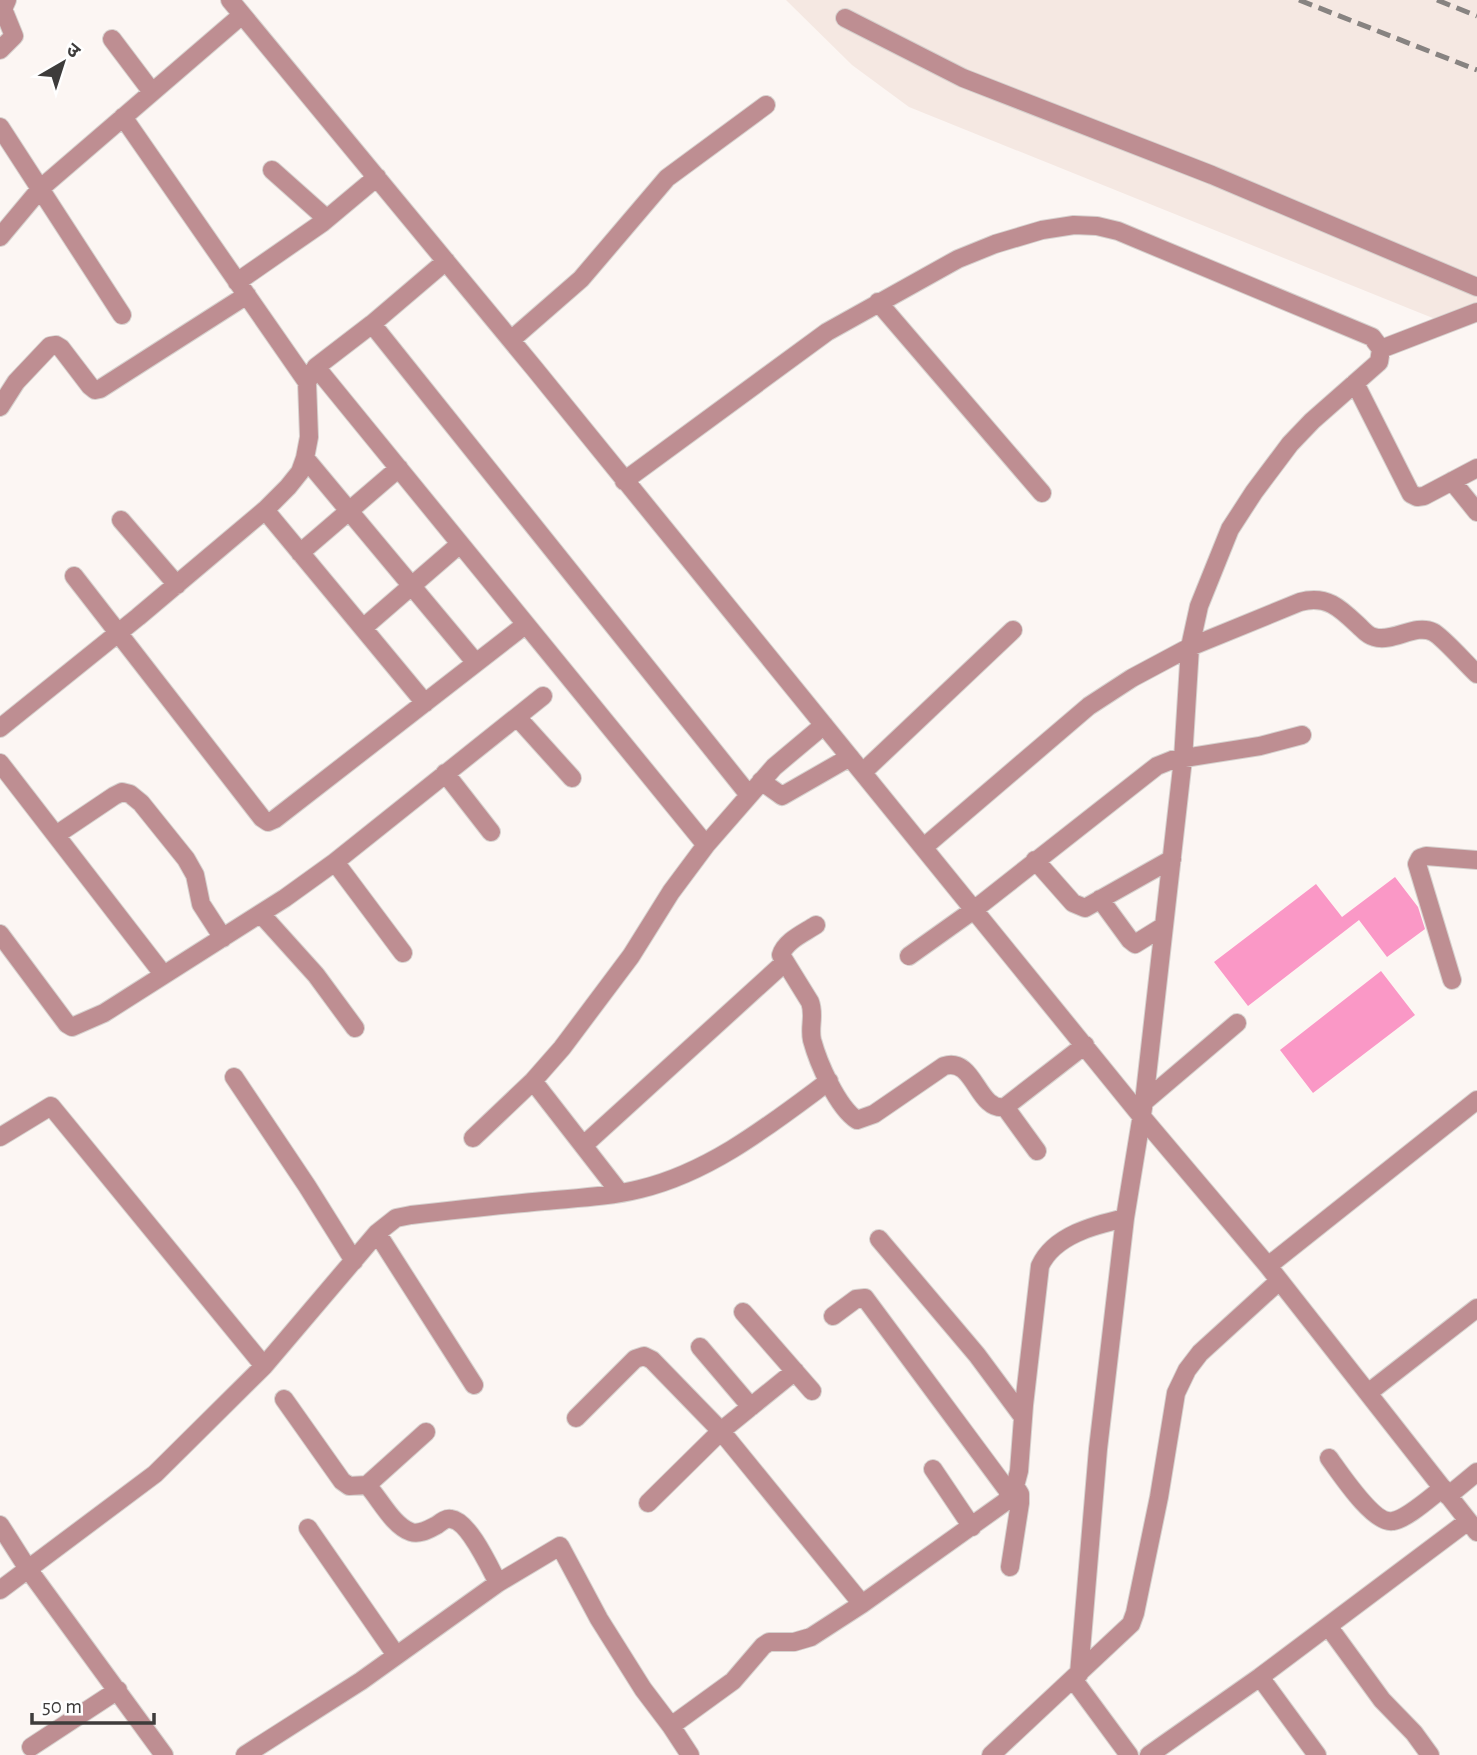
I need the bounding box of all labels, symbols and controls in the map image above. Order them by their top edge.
north arrow [28,28,98,98]
text: उ [62,40,84,62]
scale bar [32,1682,154,1726]
text: 50 m [42,1696,82,1717]

